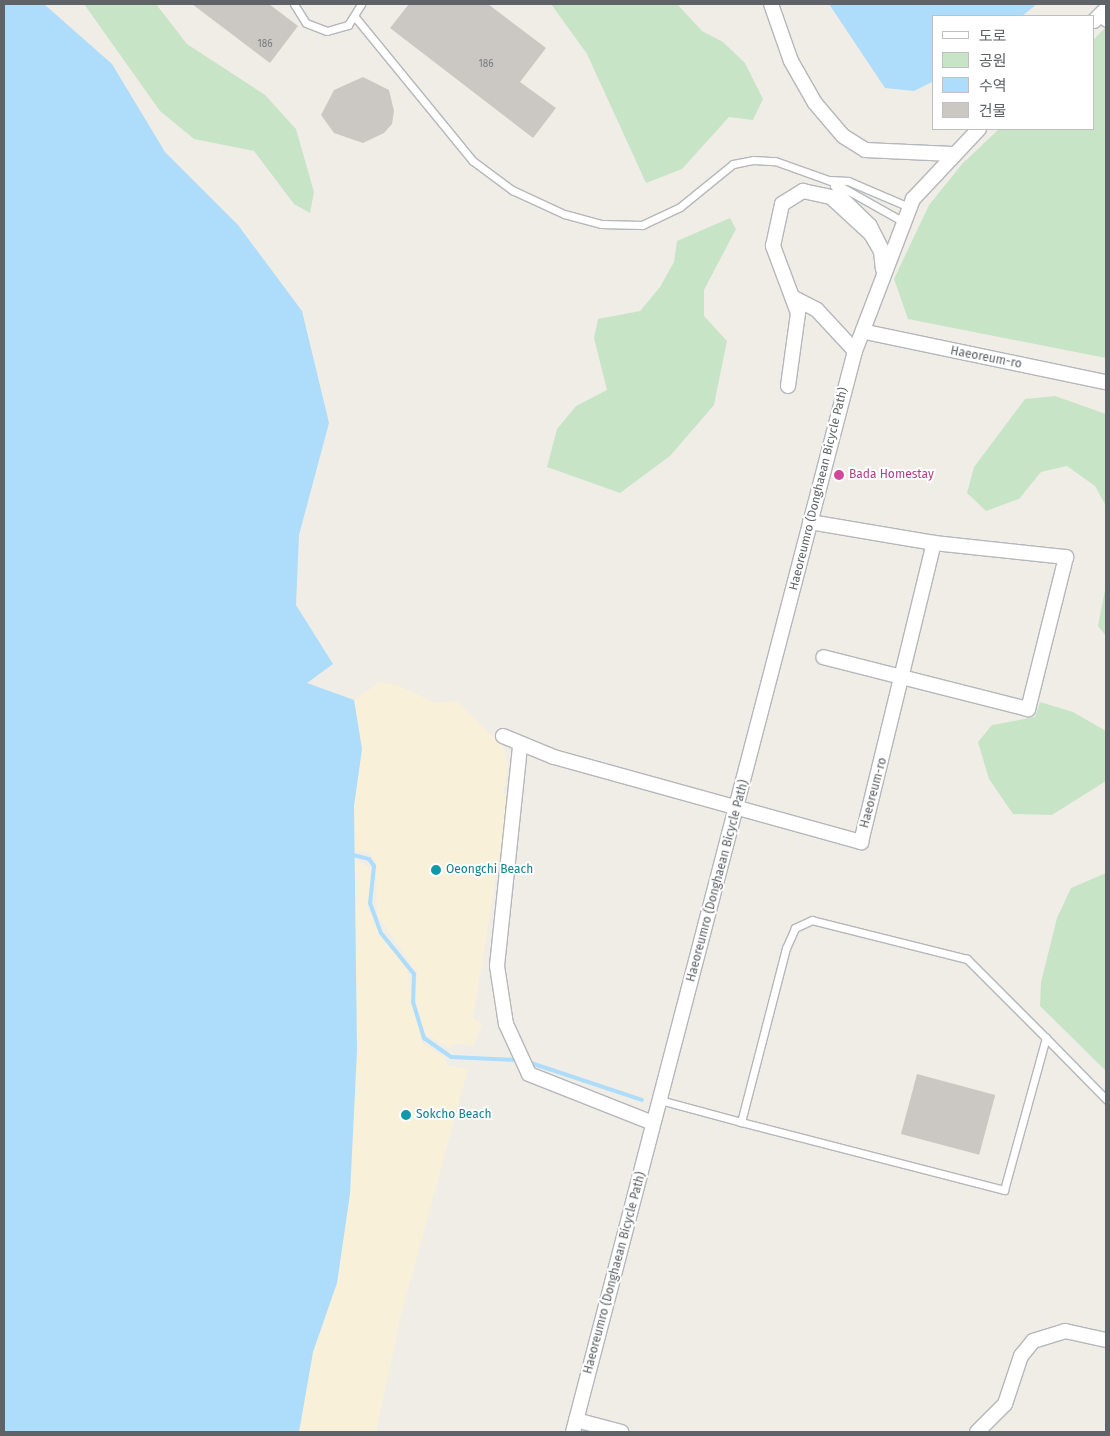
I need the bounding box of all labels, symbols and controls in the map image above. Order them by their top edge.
legend [932,15,1095,130]
text: 도로 [979,27,1007,45]
house number: 186 [257,39,273,51]
text: 공원 [979,52,1007,70]
house number: 186 [478,59,494,71]
text: 수역 [979,77,1007,95]
text: 건물 [979,102,1007,120]
street label: Haeoreum-ro [949,344,1023,372]
street label: Haeoreumro (Donghaean Bicycle Path) [787,386,851,592]
place label: Bada Homestay [849,468,934,482]
marker: Bada Homestay [833,469,845,481]
street label: Haeoreum-ro [858,756,890,830]
street label: Haeoreumro (Donghaean Bicycle Path) [684,778,752,984]
place label: Oeongchi Beach [446,863,533,877]
marker: Oeongchi Beach [430,864,442,876]
place label: Sokcho Beach [416,1108,492,1122]
marker: Sokcho Beach [400,1109,412,1121]
street label: Haeoreumro (Donghaean Bicycle Path) [581,1170,649,1376]

